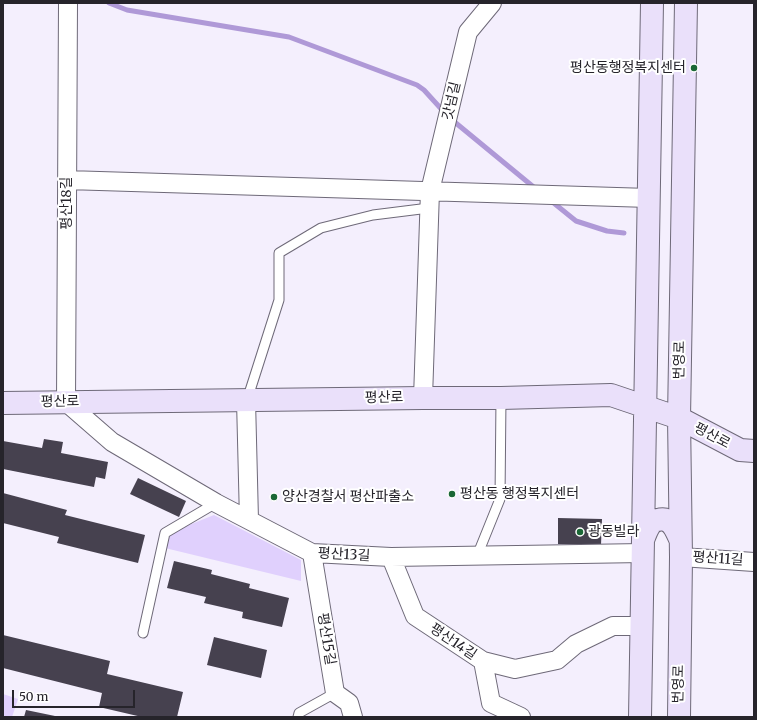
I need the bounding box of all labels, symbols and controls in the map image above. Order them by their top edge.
place label: 평산동행정복지센터 [570,60,686,76]
marker: 평산동행정복지센터 [689,63,699,73]
street label: 갓넘길 [439,80,465,122]
street label: 평산18길 [59,177,75,229]
street label: 번영로 [671,341,689,379]
street label: 평산로 [365,389,403,407]
street label: 평산로 [41,393,79,411]
street label: 평산로 [691,420,733,452]
place label: 평산동 행정복지센터 [460,486,579,502]
place label: 양산경찰서 평산파출소 [282,489,414,505]
marker: 평산동 행정복지센터 [447,489,457,499]
marker: 양산경찰서 평산파출소 [269,492,279,502]
place label: 광동빌라 [588,524,640,540]
marker: 광동빌라 [575,527,585,537]
street label: 평산13길 [317,545,371,565]
street label: 평산11길 [692,549,744,569]
street label: 평산15길 [314,612,338,666]
street label: 평산14길 [426,620,480,664]
street label: 번영로 [670,665,688,703]
scale bar [14,682,137,708]
text: 50 m [19,689,48,704]

